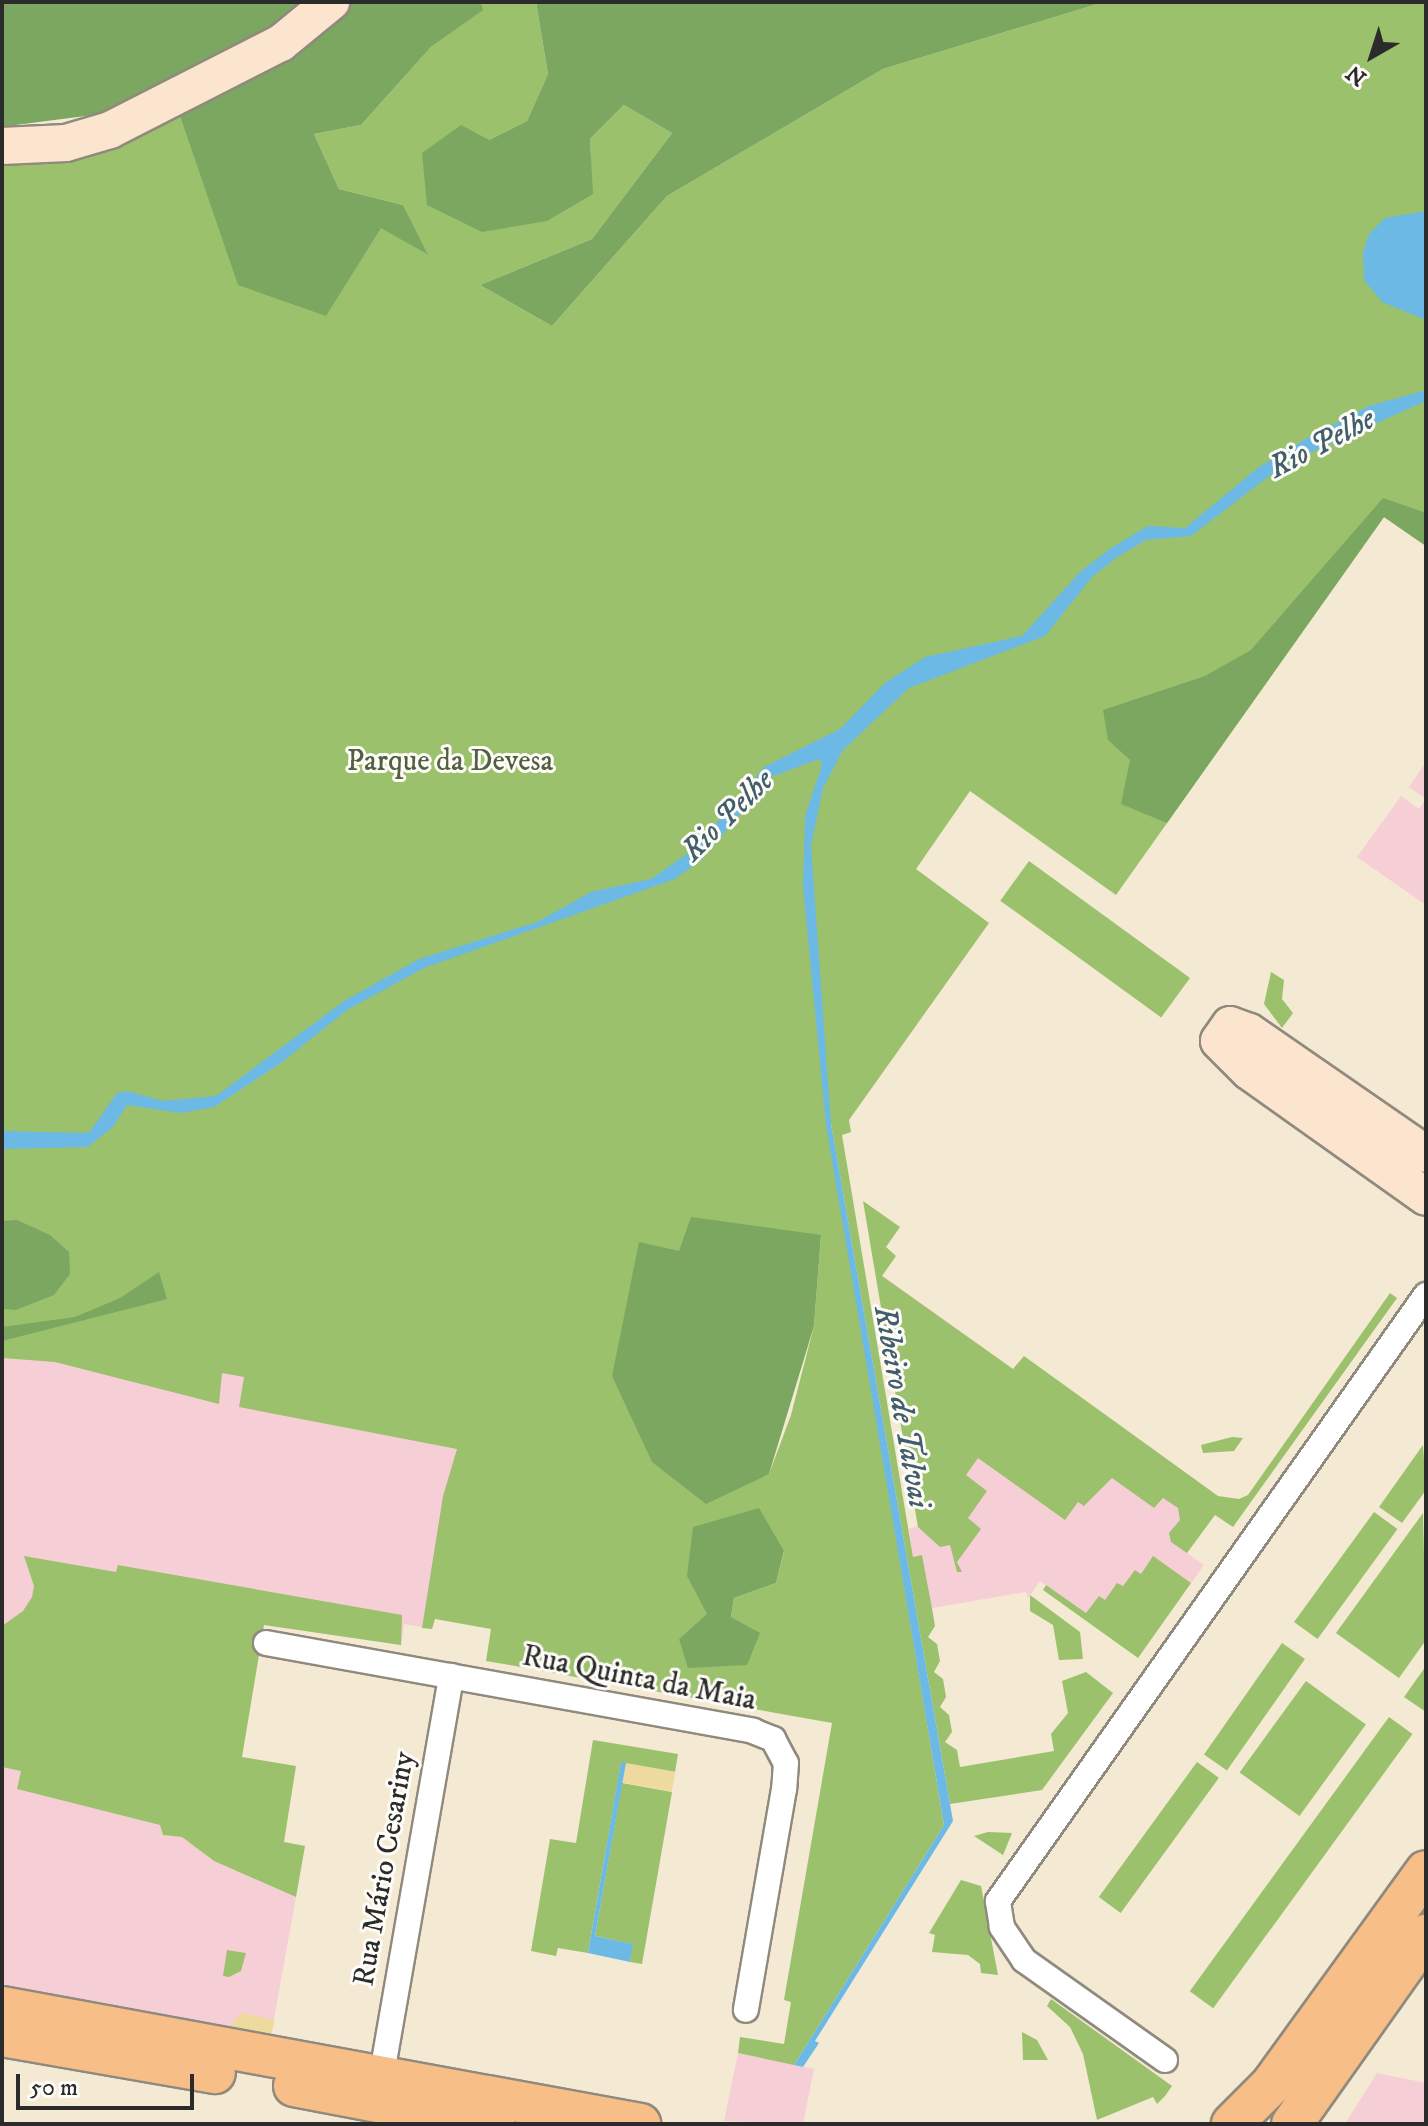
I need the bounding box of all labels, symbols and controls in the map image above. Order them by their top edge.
north arrow [1332,16,1412,96]
text: N [1341,59,1372,91]
water label: Rio Pelhe [1262,400,1382,488]
park label: Parque da Devesa [347,744,553,780]
water label: Rio Pelhe [674,762,782,870]
water label: Ribeiro de Talvai [864,1303,938,1511]
street label: Rua Quinta da Maia [519,1639,759,1719]
street label: Rua Mário Cesariny [347,1749,423,1989]
scale bar [20,2058,198,2108]
text: 50 m [30,2073,78,2103]

